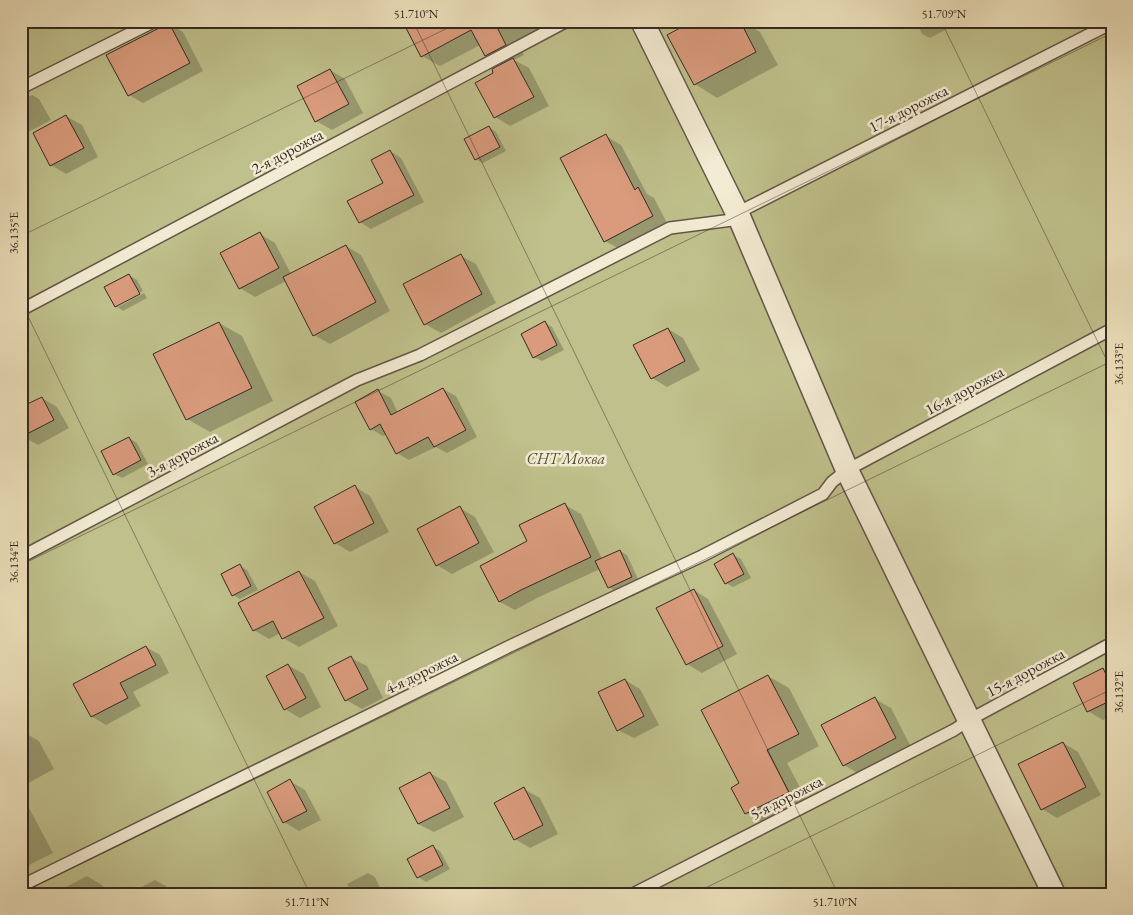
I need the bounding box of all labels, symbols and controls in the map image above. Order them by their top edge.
text: 51.710°N [394,6,439,22]
text: 51.709°N [922,6,967,22]
street label: 17-я дорожка [865,79,952,137]
street label: 2-я дорожка [248,123,327,179]
text: 36.135°E [6,212,22,254]
text: 36.133°E [1111,343,1127,385]
street label: 16-я дорожка [921,361,1008,420]
street label: 3-я дорожка [143,426,222,482]
park label: СНТ Моква [527,448,605,469]
text: 36.134°E [6,541,22,583]
street label: 15-я дорожка [982,643,1069,702]
street label: 4-я дорожка [381,646,462,699]
text: 36.132°E [1111,671,1127,713]
street label: 5-я дорожка [747,770,826,825]
text: 51.711°N [285,894,330,910]
text: 51.710°N [813,894,858,910]

